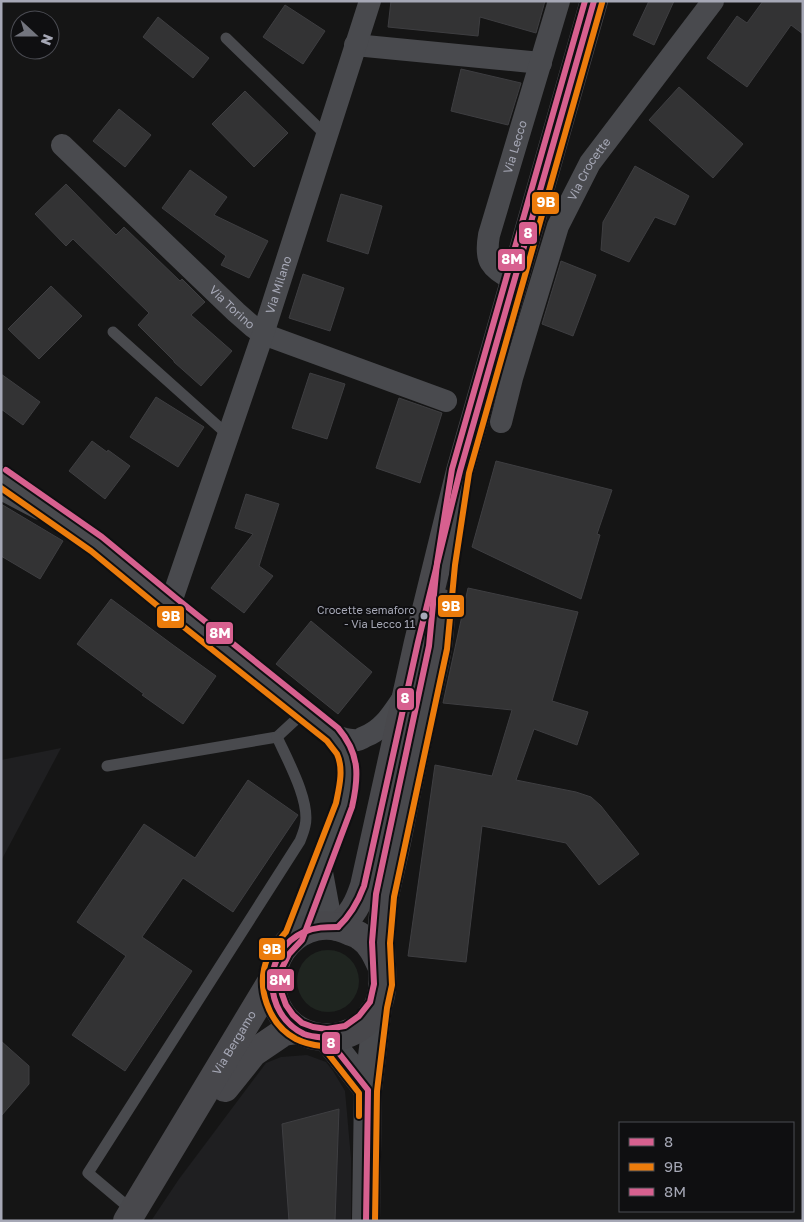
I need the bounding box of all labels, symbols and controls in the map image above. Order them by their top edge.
north arrow [10,10,60,60]
text: N [38,32,57,48]
street label: Via Lecco [500,118,530,175]
street label: Via Crocette [564,135,614,203]
line badge: 9B [531,191,560,215]
text: 9B [537,193,556,210]
line badge: 8 [518,221,538,245]
text: 8 [524,224,533,241]
line badge: 8M [497,248,526,272]
text: 8M [501,250,523,267]
street label: Via Milano [262,254,295,316]
street label: Via Torino [206,282,258,332]
line badge: 9B [437,594,465,618]
text: 9B [442,597,461,614]
place label: Crocette semaforo - Via Lecco 11 [317,603,415,630]
line badge: 9B [156,605,185,629]
text: 9B [162,607,181,624]
marker: Crocette semaforo - Via Lecco 11 [419,611,429,621]
line badge: 8M [205,621,234,645]
text: 8M [209,624,231,641]
line badge: 8 [396,687,415,711]
text: 8 [401,689,410,706]
line badge: 9B [258,937,286,961]
text: 9B [263,940,282,957]
line badge: 8M [266,968,295,992]
text: 8M [269,971,291,988]
street label: Via Bergamo [209,1008,259,1078]
line badge: 8 [321,1031,341,1055]
text: 8 [327,1034,336,1051]
legend [619,1122,794,1212]
text: 8 [664,1132,673,1150]
text: 9B [664,1157,683,1175]
text: 8M [664,1182,686,1200]

